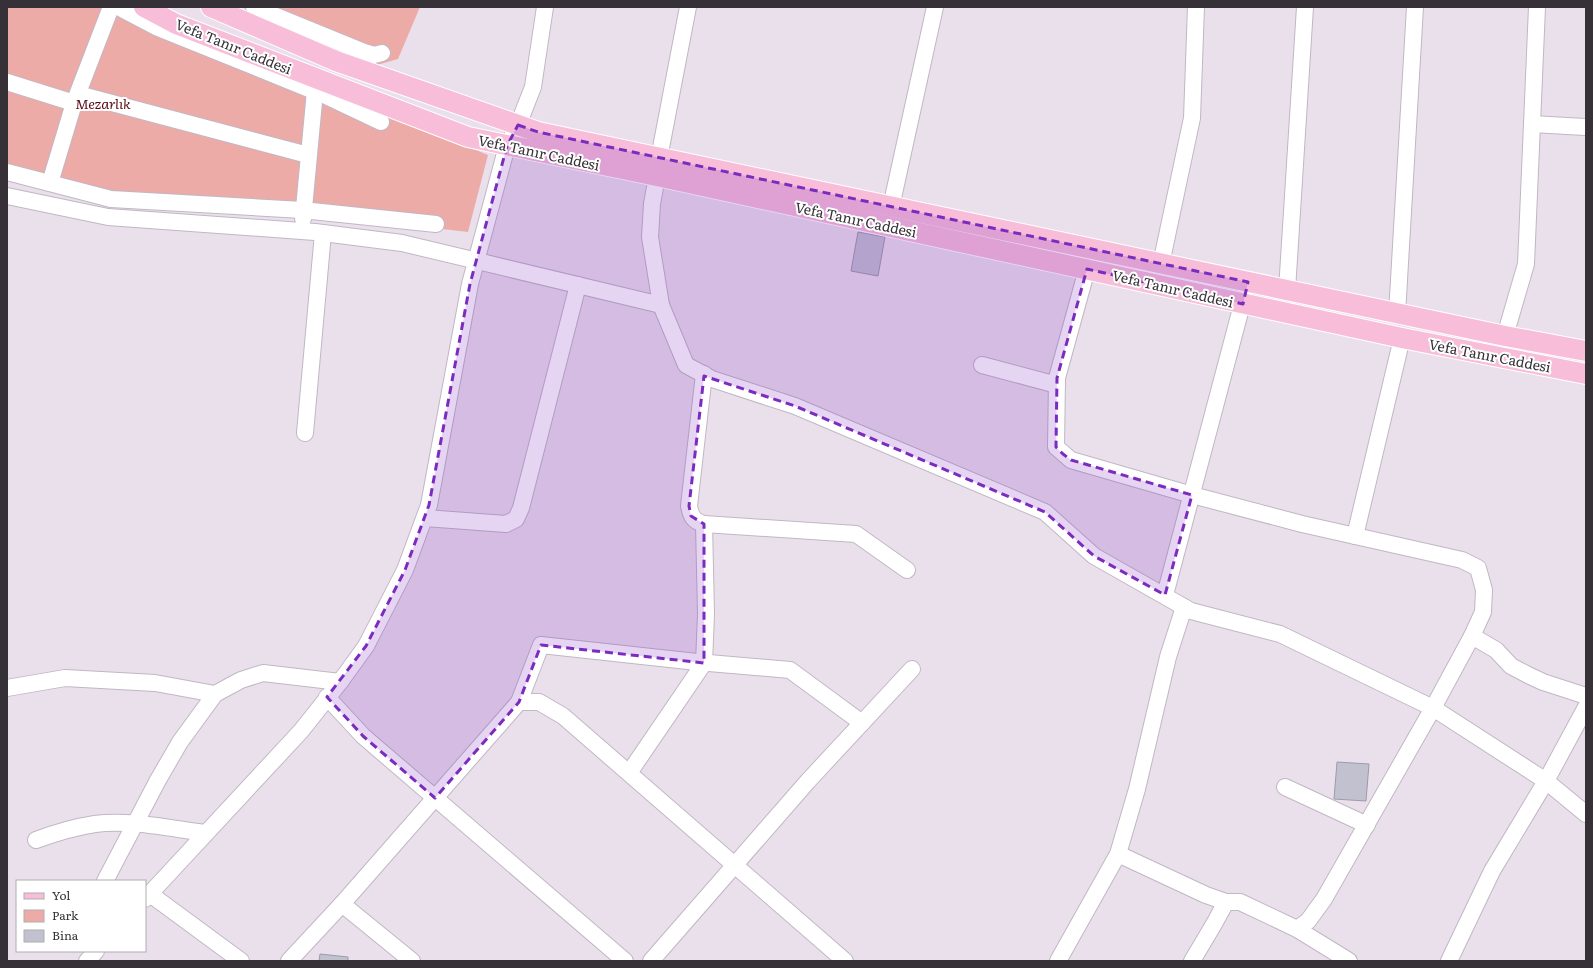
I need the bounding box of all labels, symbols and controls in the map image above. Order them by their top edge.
street label: Vefa Tanır Caddesi [173,14,295,79]
park label: Mezarlık [75,93,131,113]
street label: Vefa Tanır Caddesi [476,129,602,175]
street label: Vefa Tanır Caddesi [793,196,919,242]
street label: Vefa Tanır Caddesi [1110,264,1236,312]
street label: Vefa Tanır Caddesi [1427,333,1553,377]
legend [16,880,146,952]
text: Yol [52,886,70,904]
text: Park [52,906,79,924]
text: Bina [52,926,79,944]

